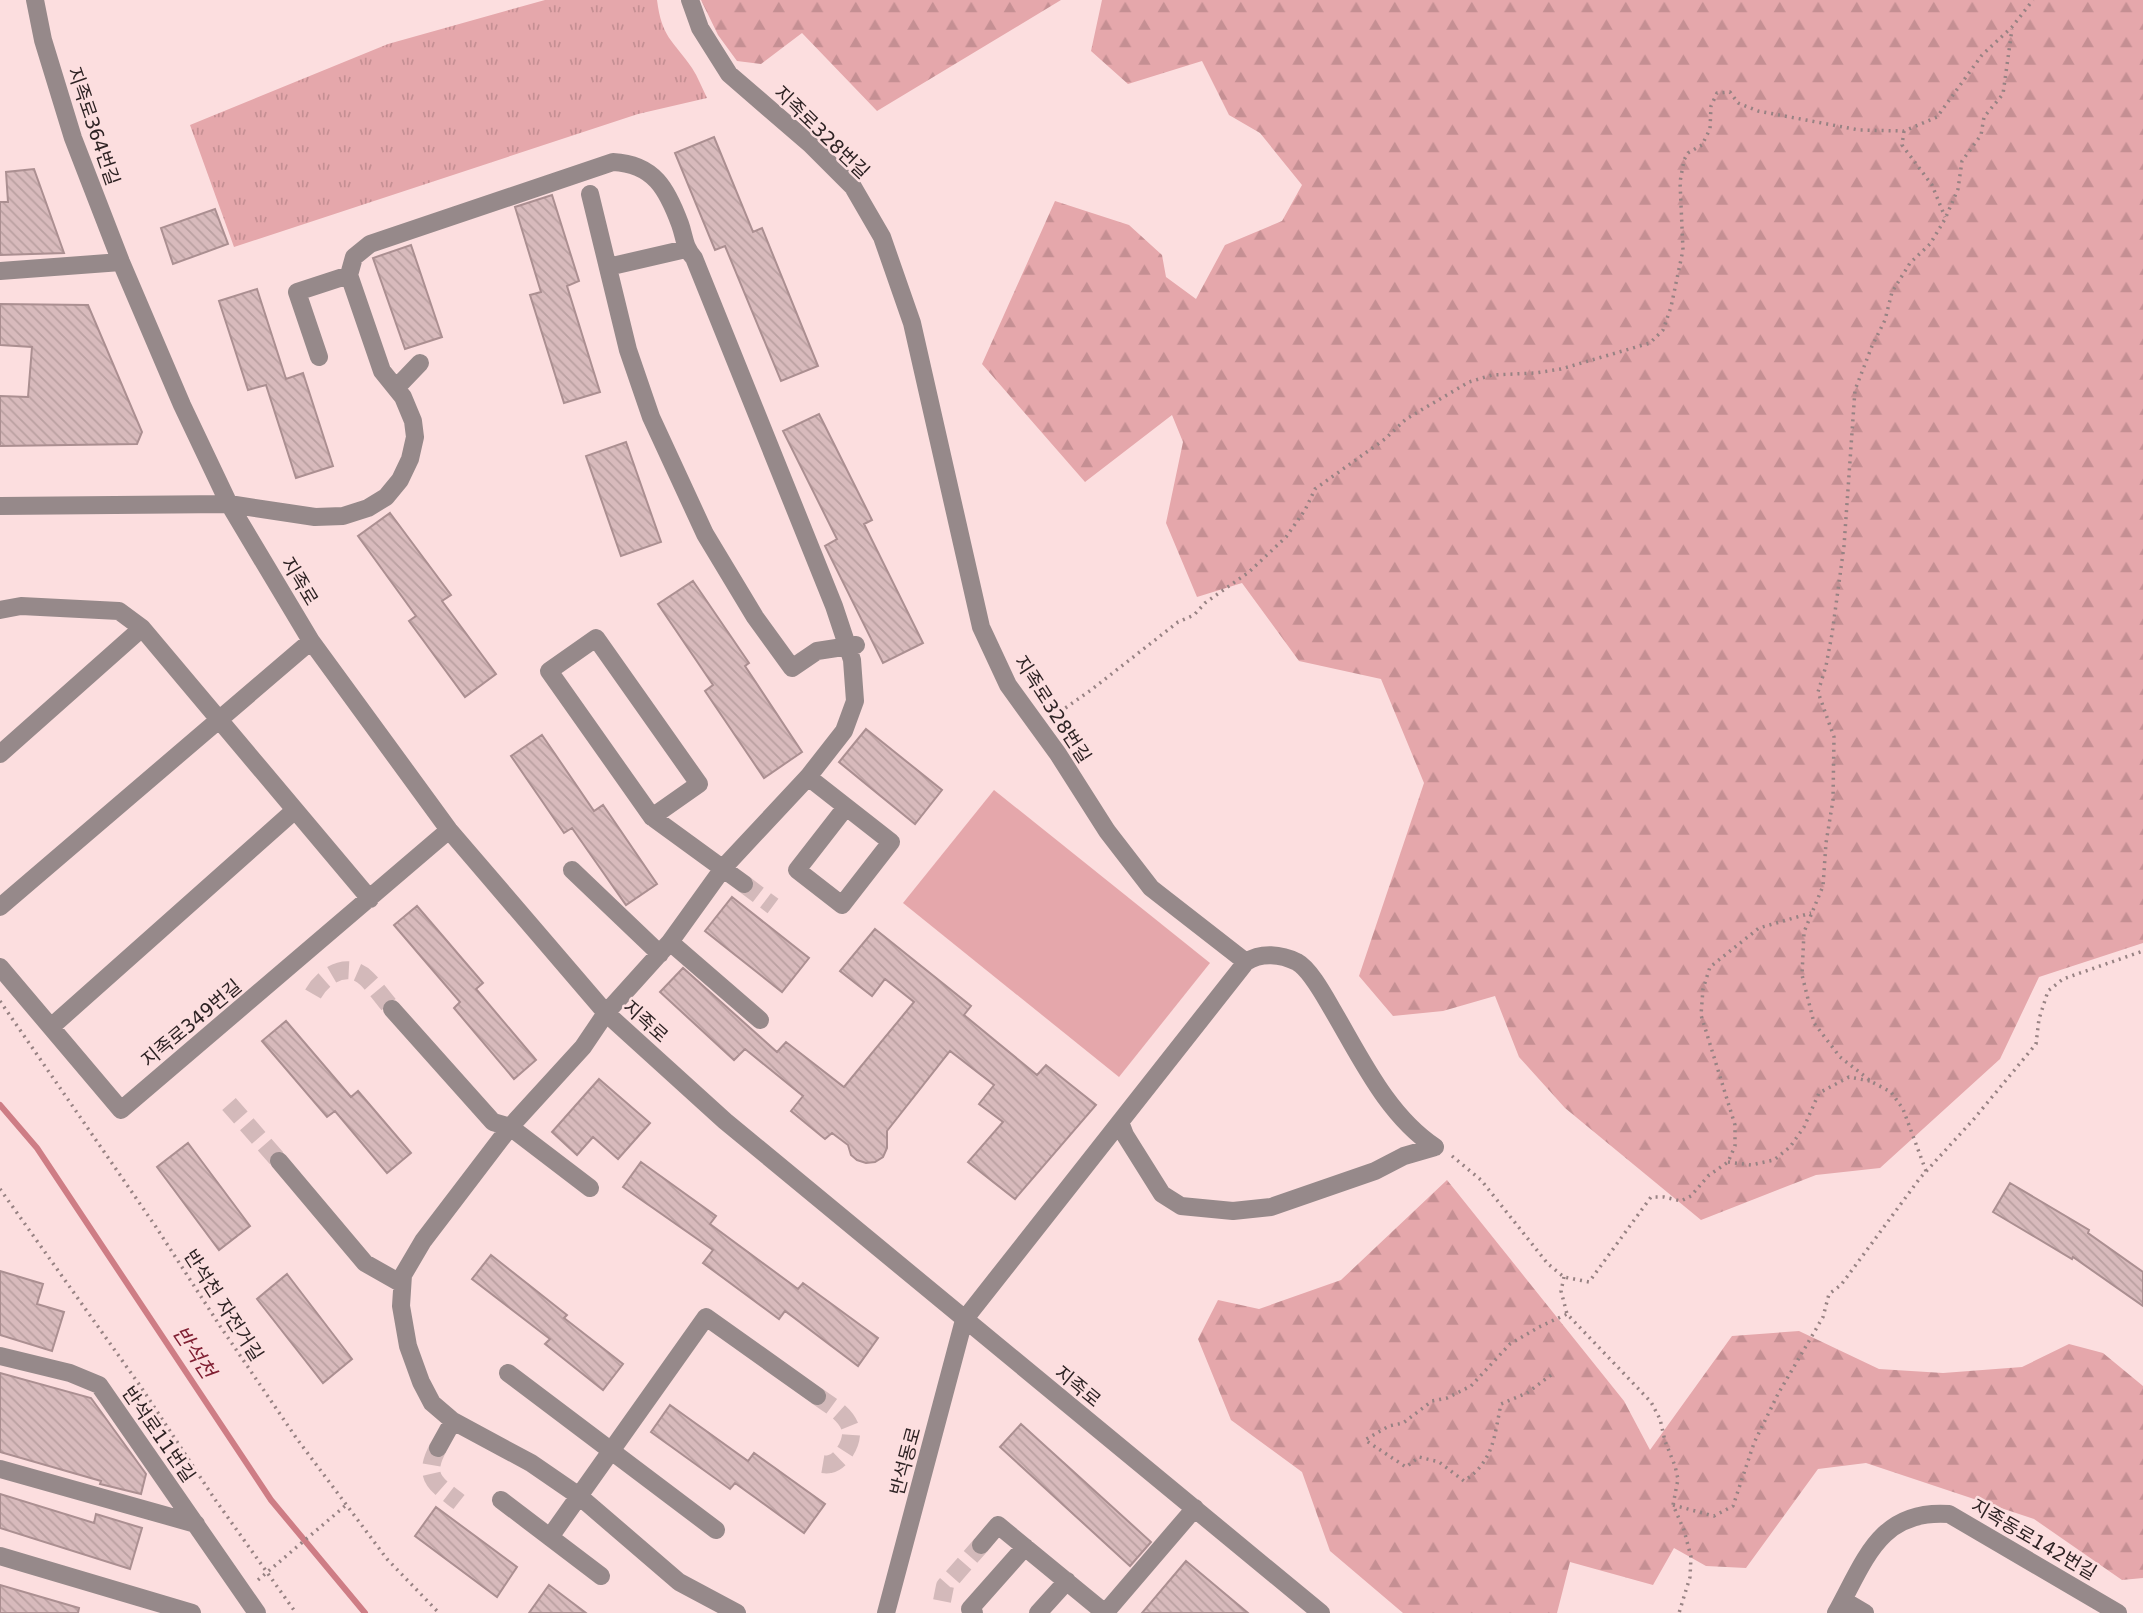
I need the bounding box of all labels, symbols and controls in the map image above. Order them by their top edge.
street label: 지족로364번길 [63,64,125,188]
street label: 지족로328번길 [770,81,874,183]
street label: 지족로 [277,553,323,609]
street label: 지족로328번길 [1010,651,1096,767]
street label: 지족로349번길 [137,975,245,1071]
street label: 지족로 [619,995,673,1047]
street label: 반석천 자전거길 [179,1245,269,1365]
water label: 반석천 [167,1321,221,1383]
street label: 지족로 [1051,1361,1105,1411]
street label: 반석로11번길 [118,1382,200,1486]
street label: 반석동로 [885,1424,925,1498]
street label: 지족동로142번길 [1967,1494,2101,1584]

